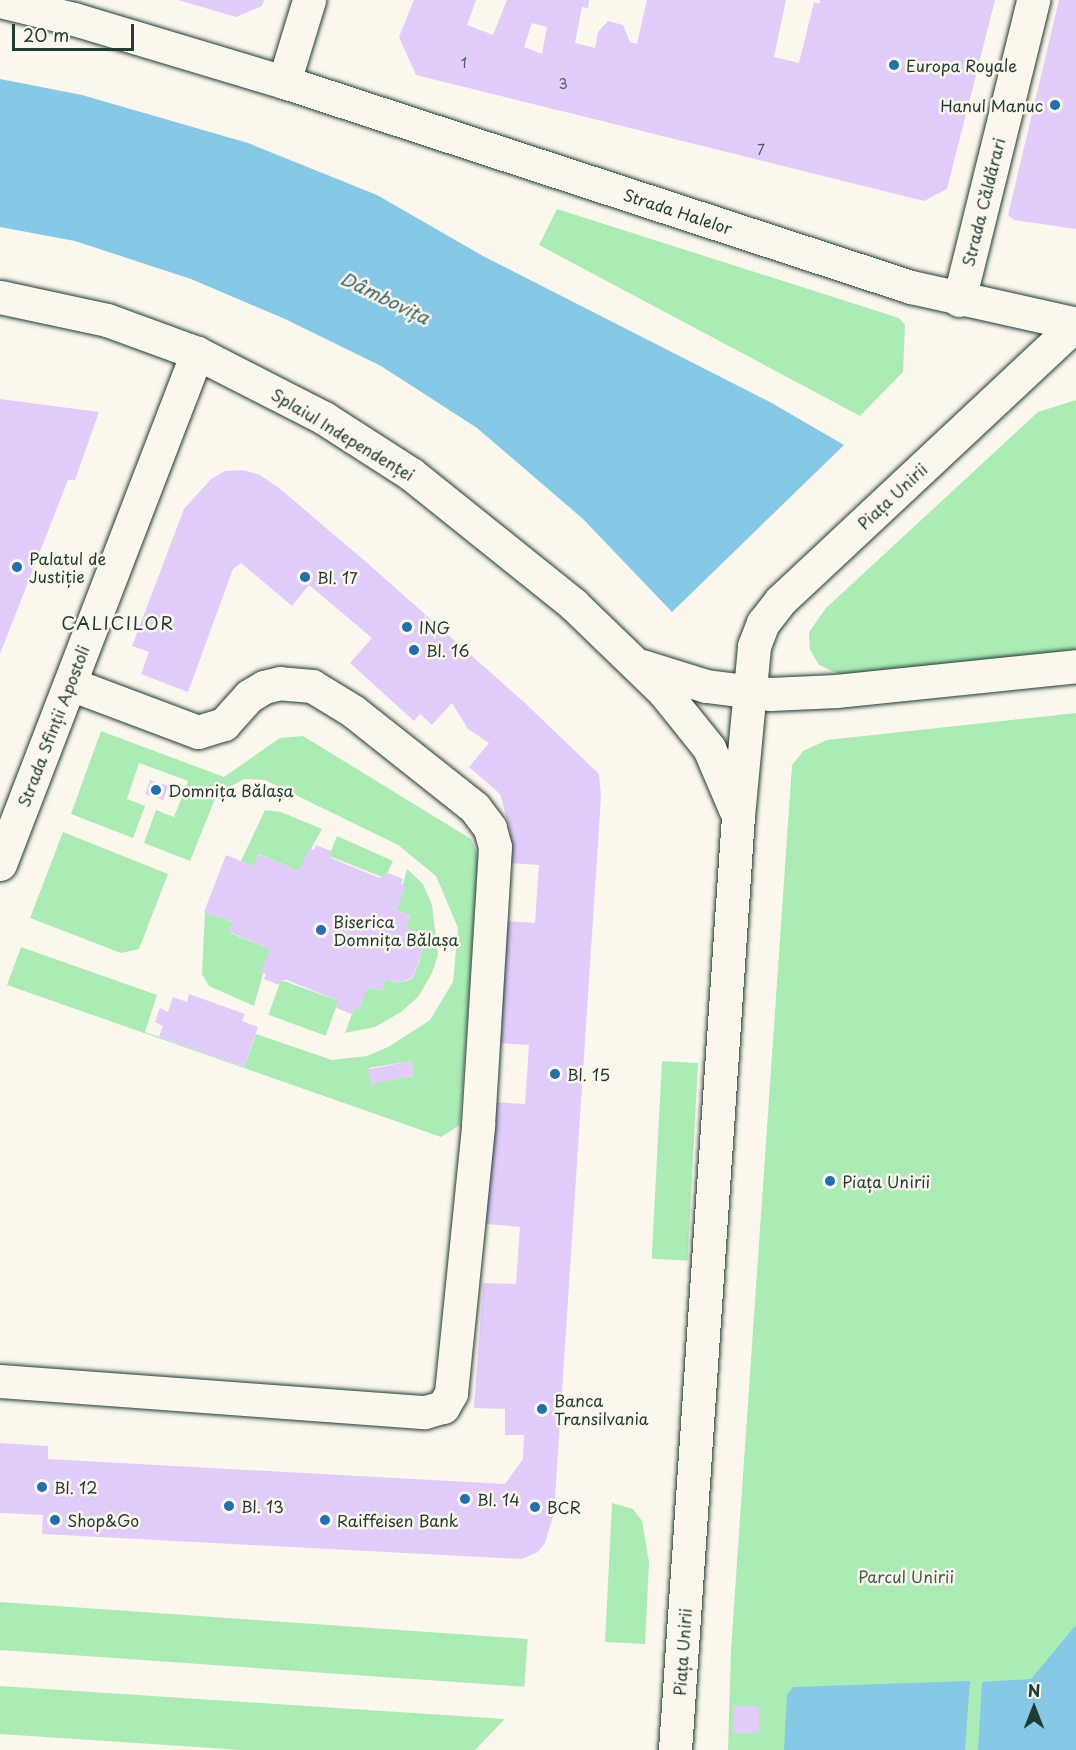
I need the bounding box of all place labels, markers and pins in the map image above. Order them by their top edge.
place label: Europa Royale [906,55,1018,75]
marker: Europa Royale [887,58,901,72]
place label: Hanul Manuc [941,95,1043,115]
marker: Hanul Manuc [1048,98,1062,112]
place label: Palatul de Justiție [29,548,106,586]
marker: Palatul de Justiție [10,560,24,574]
place label: Bl. 17 [317,567,357,587]
marker: Bl. 17 [298,570,312,584]
place label: ING [419,617,451,637]
marker: ING [400,620,414,634]
place label: Bl. 16 [426,640,469,660]
marker: Bl. 16 [407,643,421,657]
place label: Domnița Bălașa [168,780,293,800]
marker: Domnița Bălașa [149,783,163,797]
place label: Biserica Domnița Bălașa [333,911,458,949]
marker: Biserica Domnița Bălașa [314,923,328,937]
place label: Bl. 15 [567,1064,609,1084]
marker: Bl. 15 [548,1067,562,1081]
place label: Piața Unirii [842,1171,931,1191]
marker: Piața Unirii [823,1174,837,1188]
place label: Banca Transilvania [554,1390,649,1428]
marker: Banca Transilvania [535,1402,549,1416]
place label: Bl. 12 [54,1477,97,1497]
marker: Bl. 12 [35,1480,49,1494]
place label: Bl. 14 [477,1489,519,1509]
marker: Bl. 14 [458,1492,472,1506]
place label: Bl. 13 [241,1496,283,1516]
place label: BCR [547,1497,581,1517]
marker: Bl. 13 [222,1499,236,1513]
marker: BCR [528,1500,542,1514]
place label: Shop&Go [67,1510,139,1530]
place label: Raiffeisen Bank [337,1510,459,1530]
marker: Shop&Go [48,1513,62,1527]
marker: Raiffeisen Bank [318,1513,332,1527]

